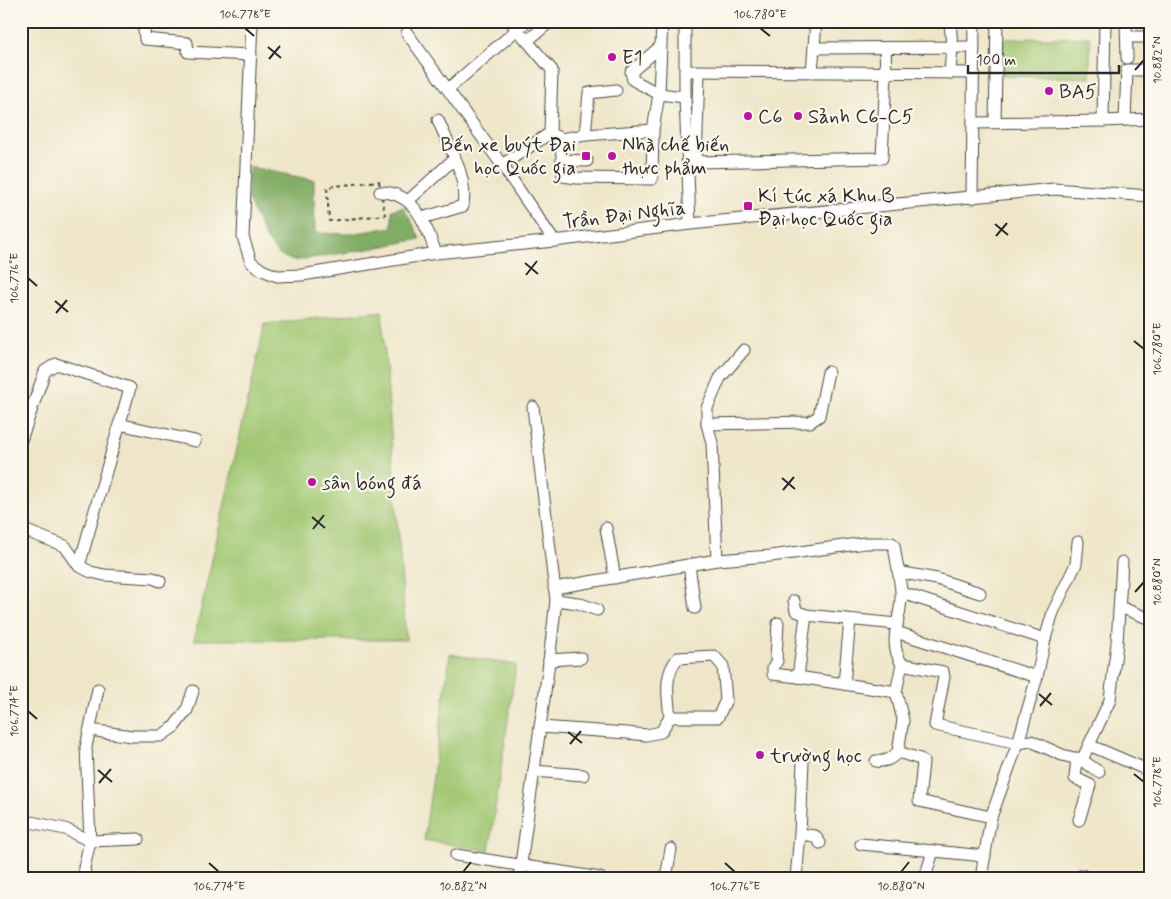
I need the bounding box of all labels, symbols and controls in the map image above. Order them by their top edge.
text: 106.778°E [219,7,271,23]
text: 106.780°E [734,7,786,23]
text: 10.882°N [1150,36,1166,84]
scale bar [968,42,1120,74]
place label: E1 [622,45,643,72]
marker: E1 [606,51,618,63]
text: 100 m [976,51,1016,71]
place label: BA5 [1059,79,1097,106]
marker: BA5 [1043,85,1055,97]
place label: C6 [758,104,782,131]
place label: Sảnh C6-C5 [808,104,914,131]
marker: C6 [742,110,754,122]
marker: Sảnh C6-C5 [792,110,804,122]
place label: Bến xe buýt Đại học Quốc gia [441,132,576,184]
place label: Nhà chế biến thực phẩm [622,132,729,182]
marker: Bến xe buýt Đại học Quốc gia [580,150,592,162]
marker: Nhà chế biến thực phẩm [606,150,618,162]
place label: Kí túc xá Khu B Đại học Quốc gia [758,183,895,235]
street label: Trần Đại Nghĩa [561,195,687,238]
marker: Kí túc xá Khu B Đại học Quốc gia [742,200,754,212]
text: 106.776°E [7,253,23,303]
text: 106.780°E [1150,323,1166,375]
place label: sân bóng đá [322,470,422,499]
marker: sân bóng đá [306,476,318,488]
text: 10.880°N [1150,558,1166,606]
text: 106.774°E [7,685,23,737]
place label: trường học [769,743,862,772]
marker: trường học [754,749,766,761]
text: 106.778°E [1150,756,1166,808]
text: 106.774°E [193,879,245,895]
text: 10.882°N [439,879,487,895]
text: 106.776°E [710,879,760,895]
text: 10.880°N [877,879,925,895]

